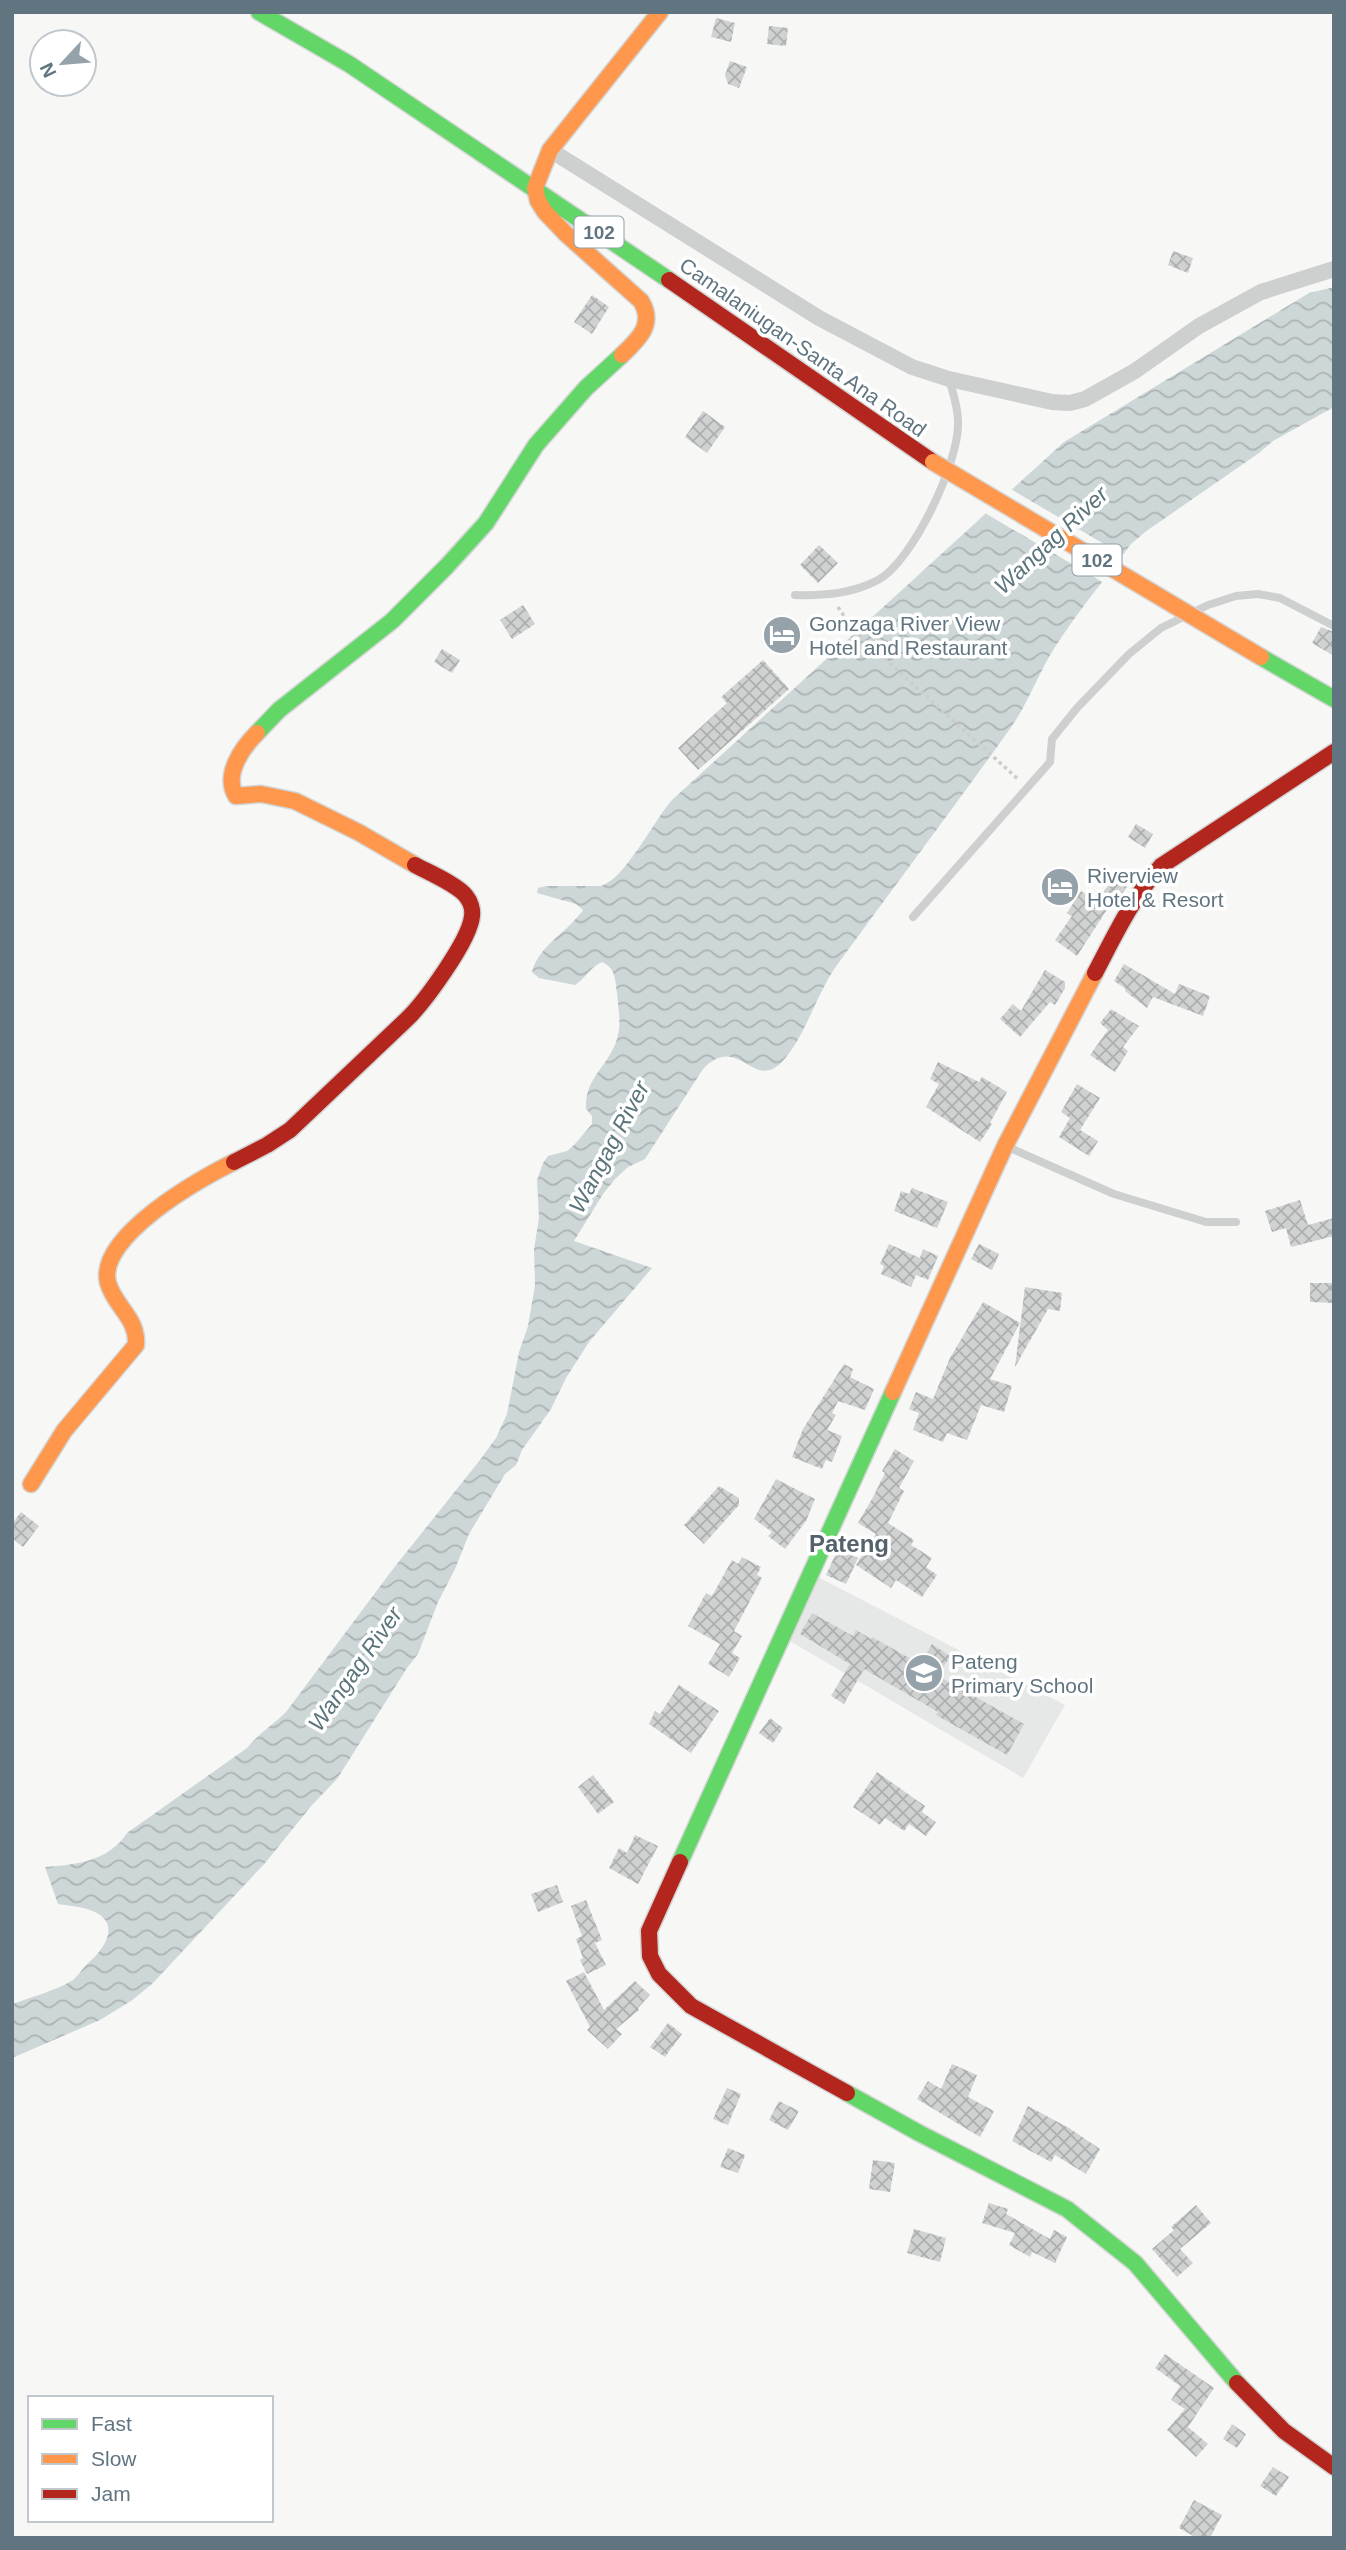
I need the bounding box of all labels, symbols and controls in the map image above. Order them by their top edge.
north arrow [28,28,98,98]
text: N [36,59,61,81]
road number: 102 [574,216,624,248]
street label: Camalaniugan-Santa Ana Road [675,253,931,441]
water label: Wangag River [989,480,1114,599]
road number: 102 [1072,544,1122,576]
place label: Gonzaga River View Hotel and Restaurant [809,612,1008,659]
hotel icon: Gonzaga River View Hotel and Restaurant [761,614,803,656]
place label: Riverview Hotel & Resort [1087,864,1224,911]
hotel icon: Riverview Hotel & Resort [1039,866,1081,908]
water label: Wangag River [563,1076,655,1217]
district label: Pateng [809,1530,889,1557]
water label: Wangag River [303,1601,408,1736]
place label: Pateng Primary School [951,1650,1093,1697]
school or university icon: Pateng Primary School [903,1652,945,1694]
legend [28,2396,273,2522]
text: Fast [91,2412,132,2435]
text: Slow [91,2447,137,2470]
text: Jam [91,2482,131,2505]

